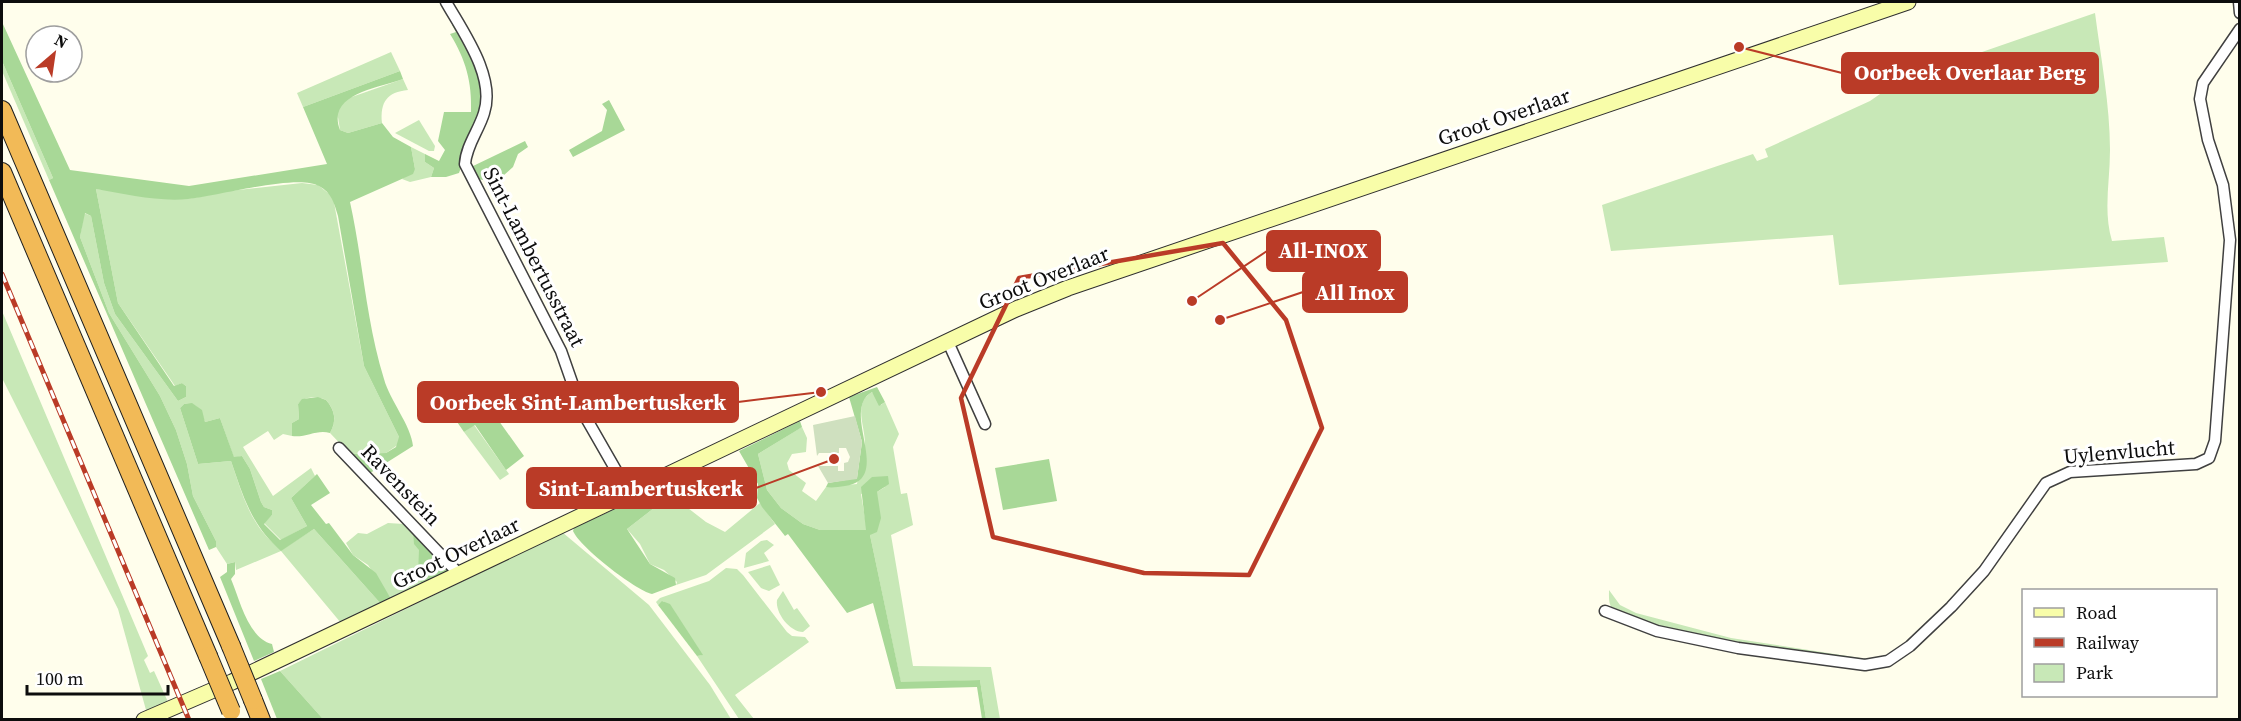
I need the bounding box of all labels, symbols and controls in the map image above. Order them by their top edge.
north arrow [24,24,84,84]
text: N [51,28,72,53]
callout: Oorbeek Overlaar Berg [1842,53,2098,93]
text: Oorbeek Overlaar Berg [1854,57,2086,87]
street label: Groot Overlaar [1434,80,1574,153]
street label: Sint-Lambertusstraat [477,162,592,352]
callout: All-INOX [1267,231,1380,271]
text: All-INOX [1278,235,1368,265]
street label: Groot Overlaar [974,238,1113,317]
callout: All Inox [1303,272,1407,312]
text: All Inox [1315,277,1395,307]
callout: Oorbeek Sint-Lambertuskerk [418,382,738,422]
text: Oorbeek Sint-Lambertuskerk [430,387,727,417]
street label: Uylenvlucht [2062,432,2176,471]
street label: Ravenstein [355,437,448,532]
callout: Sint-Lambertuskerk [527,468,756,508]
text: Sint-Lambertuskerk [539,473,744,503]
street label: Groot Overlaar [387,509,524,596]
legend [2022,589,2217,697]
text: Road [2076,600,2117,625]
text: Railway [2076,630,2140,655]
scale bar [27,658,168,696]
text: Park [2076,660,2113,685]
text: 100 m [36,666,83,691]

